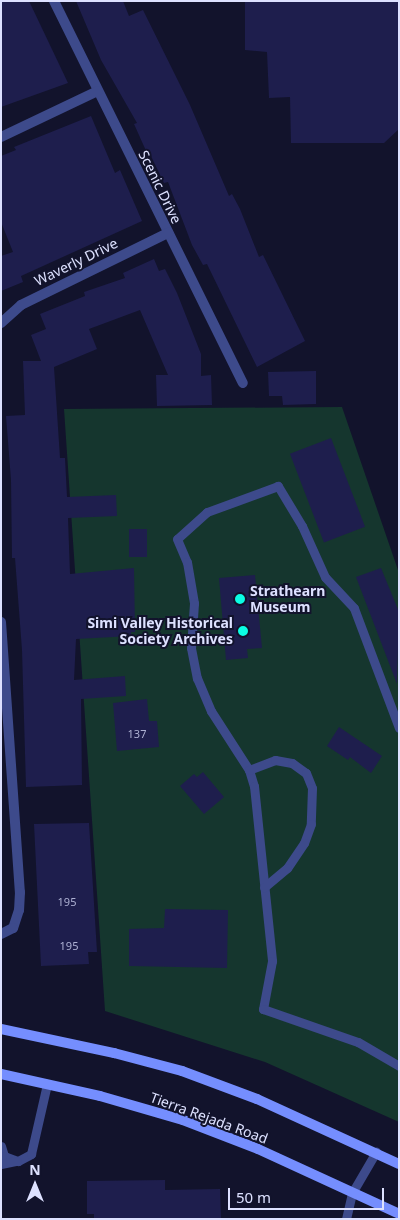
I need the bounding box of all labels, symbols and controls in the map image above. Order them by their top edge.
street label: Scenic Drive [135,148,185,226]
street label: Waverly Drive [32,235,120,289]
place label: Strathearn Museum [250,583,325,616]
marker: Strathearn Museum [234,593,246,605]
place label: Simi Valley Historical Society Archives [87,615,233,648]
marker: Simi Valley Historical Society Archives [237,625,249,637]
house number: 137 [128,727,146,741]
house number: 195 [58,895,76,909]
house number: 195 [60,939,78,953]
street label: Tierra Rejada Road [148,1089,270,1147]
north arrow [10,1160,60,1210]
text: N [29,1160,41,1179]
scale bar [230,1178,386,1210]
text: 50 m [236,1187,271,1207]

